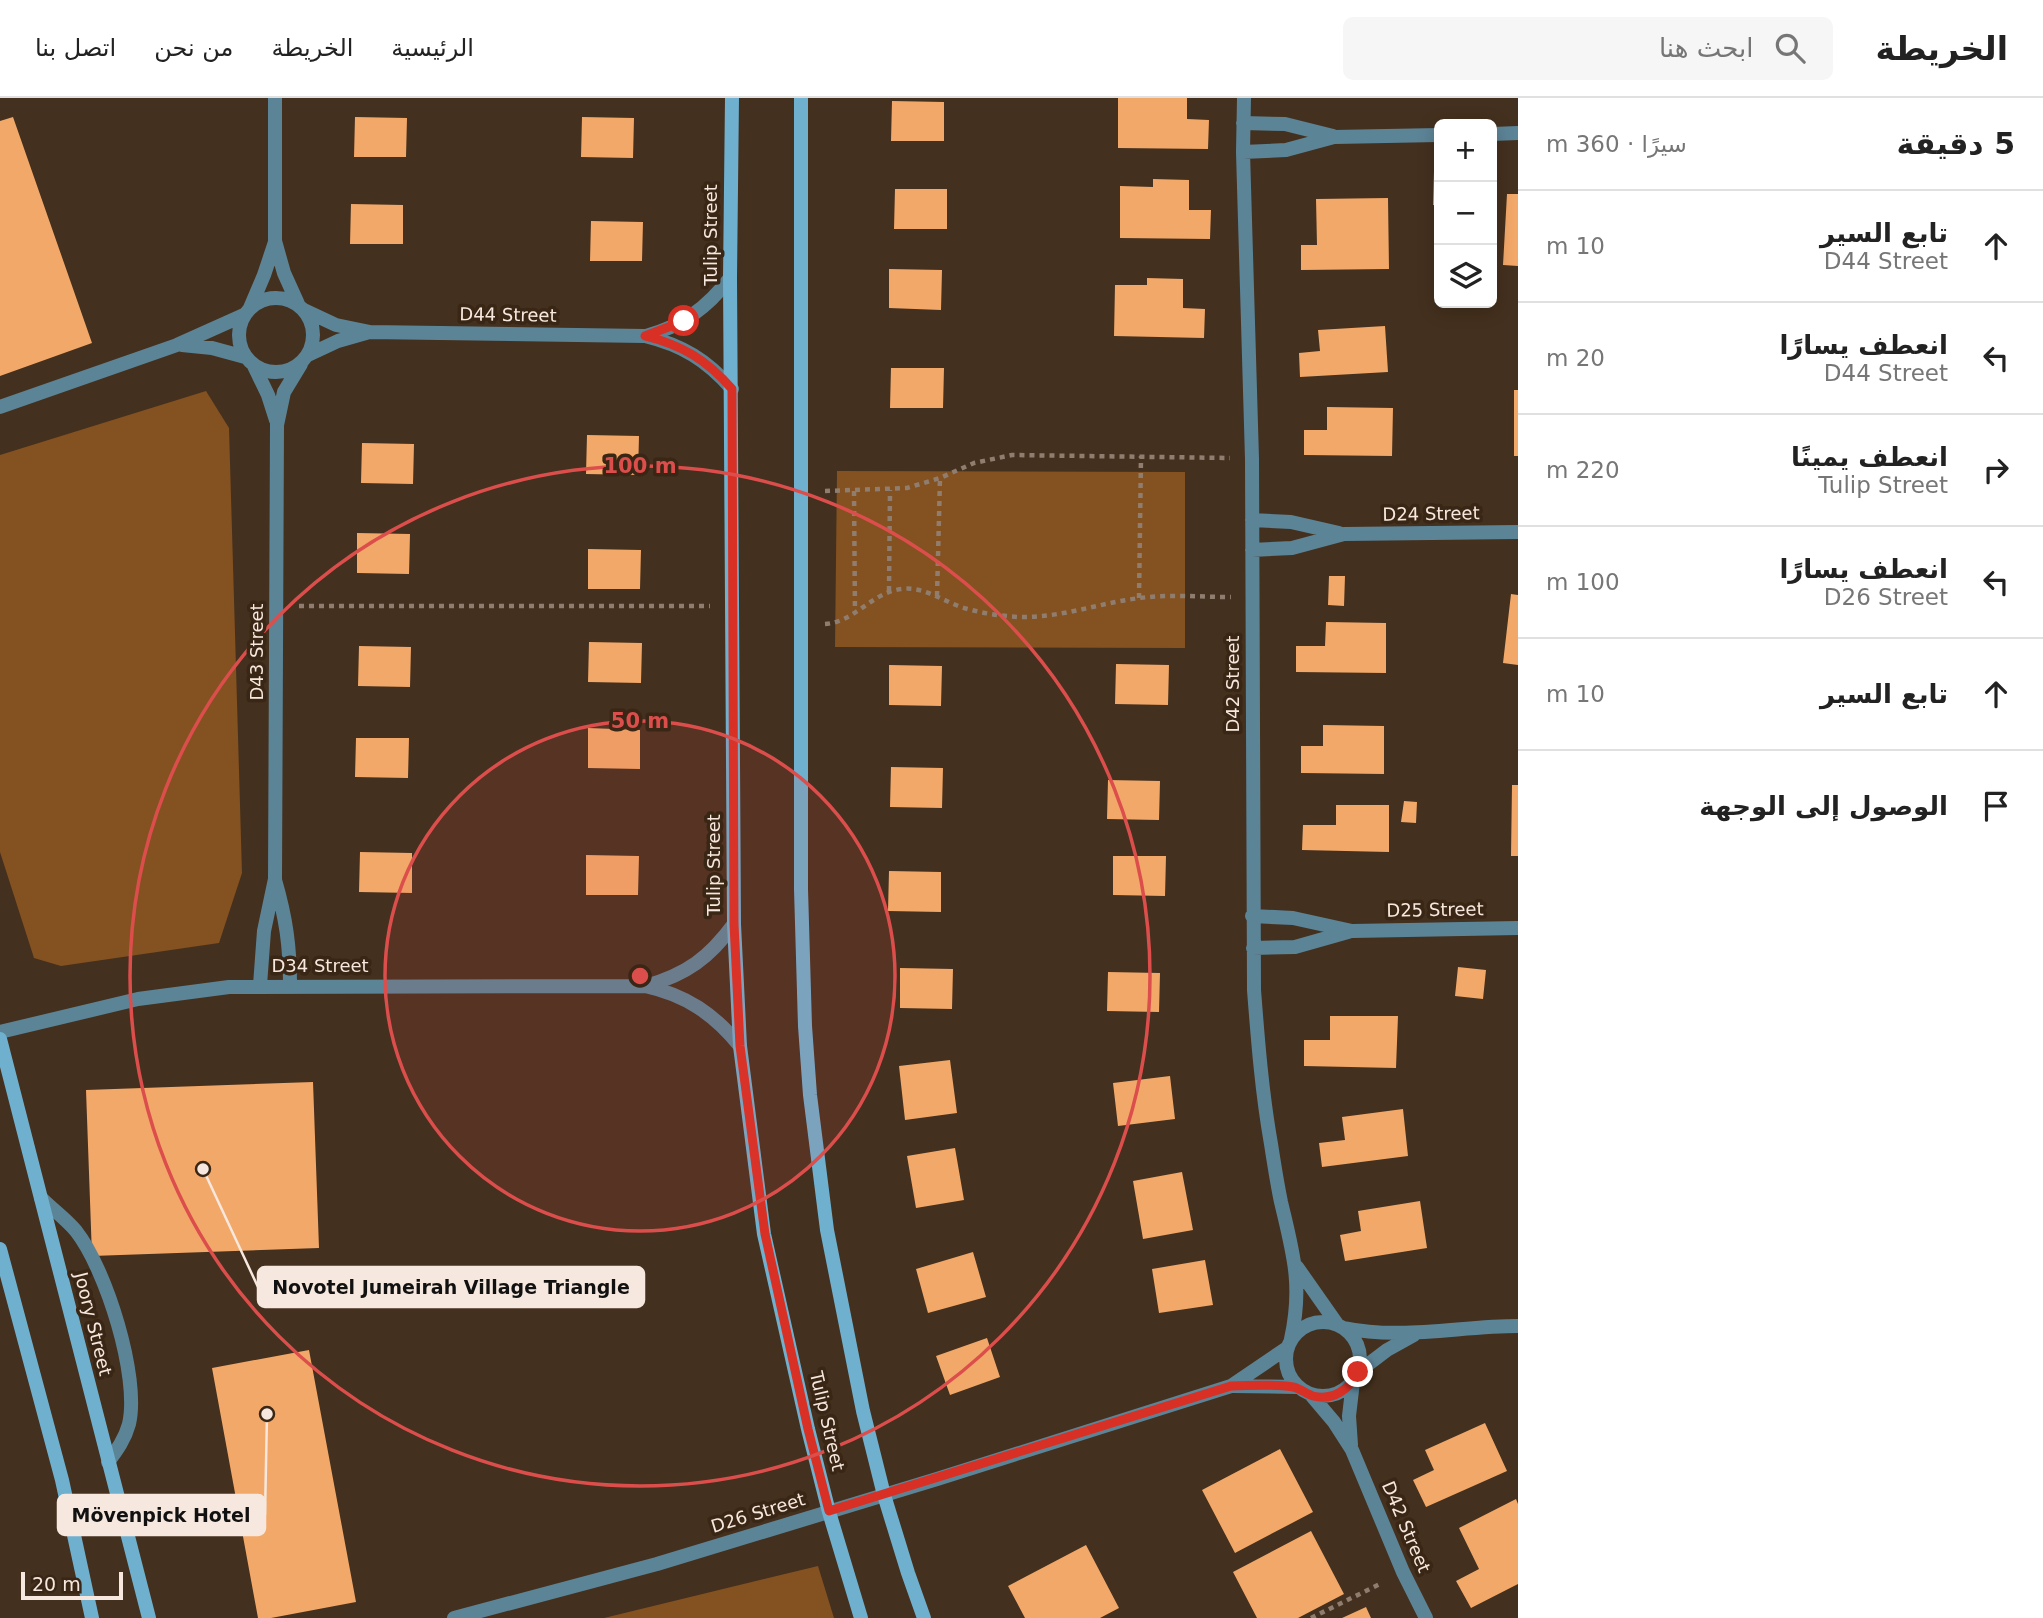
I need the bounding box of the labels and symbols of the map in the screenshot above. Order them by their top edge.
street label: Tulip Street [700,184,721,287]
street label: D44 Street [459,303,557,326]
route start [668,305,699,336]
text: 100 m [603,454,677,478]
street label: D24 Street [1382,502,1480,525]
street label: D43 Street [246,603,267,701]
street label: D42 Street [1222,635,1243,733]
text: 50 m [611,709,669,733]
street label: Tulip Street [703,814,724,917]
street label: D25 Street [1386,898,1484,921]
street label: D34 Street [271,955,369,976]
centre of rings [628,964,652,988]
callout: Novotel Jumeirah Village Triangle [258,1267,644,1307]
street label: Joory Street [70,1269,116,1378]
text: Novotel Jumeirah Village Triangle [272,1276,630,1298]
route end [1342,1356,1373,1387]
street label: Tulip Street [806,1368,849,1473]
street label: D42 Street [1378,1478,1435,1576]
street label: D26 Street [708,1488,807,1537]
callout: Mövenpick Hotel [58,1495,265,1535]
text: Mövenpick Hotel [72,1504,250,1526]
scale bar [21,1569,122,1601]

